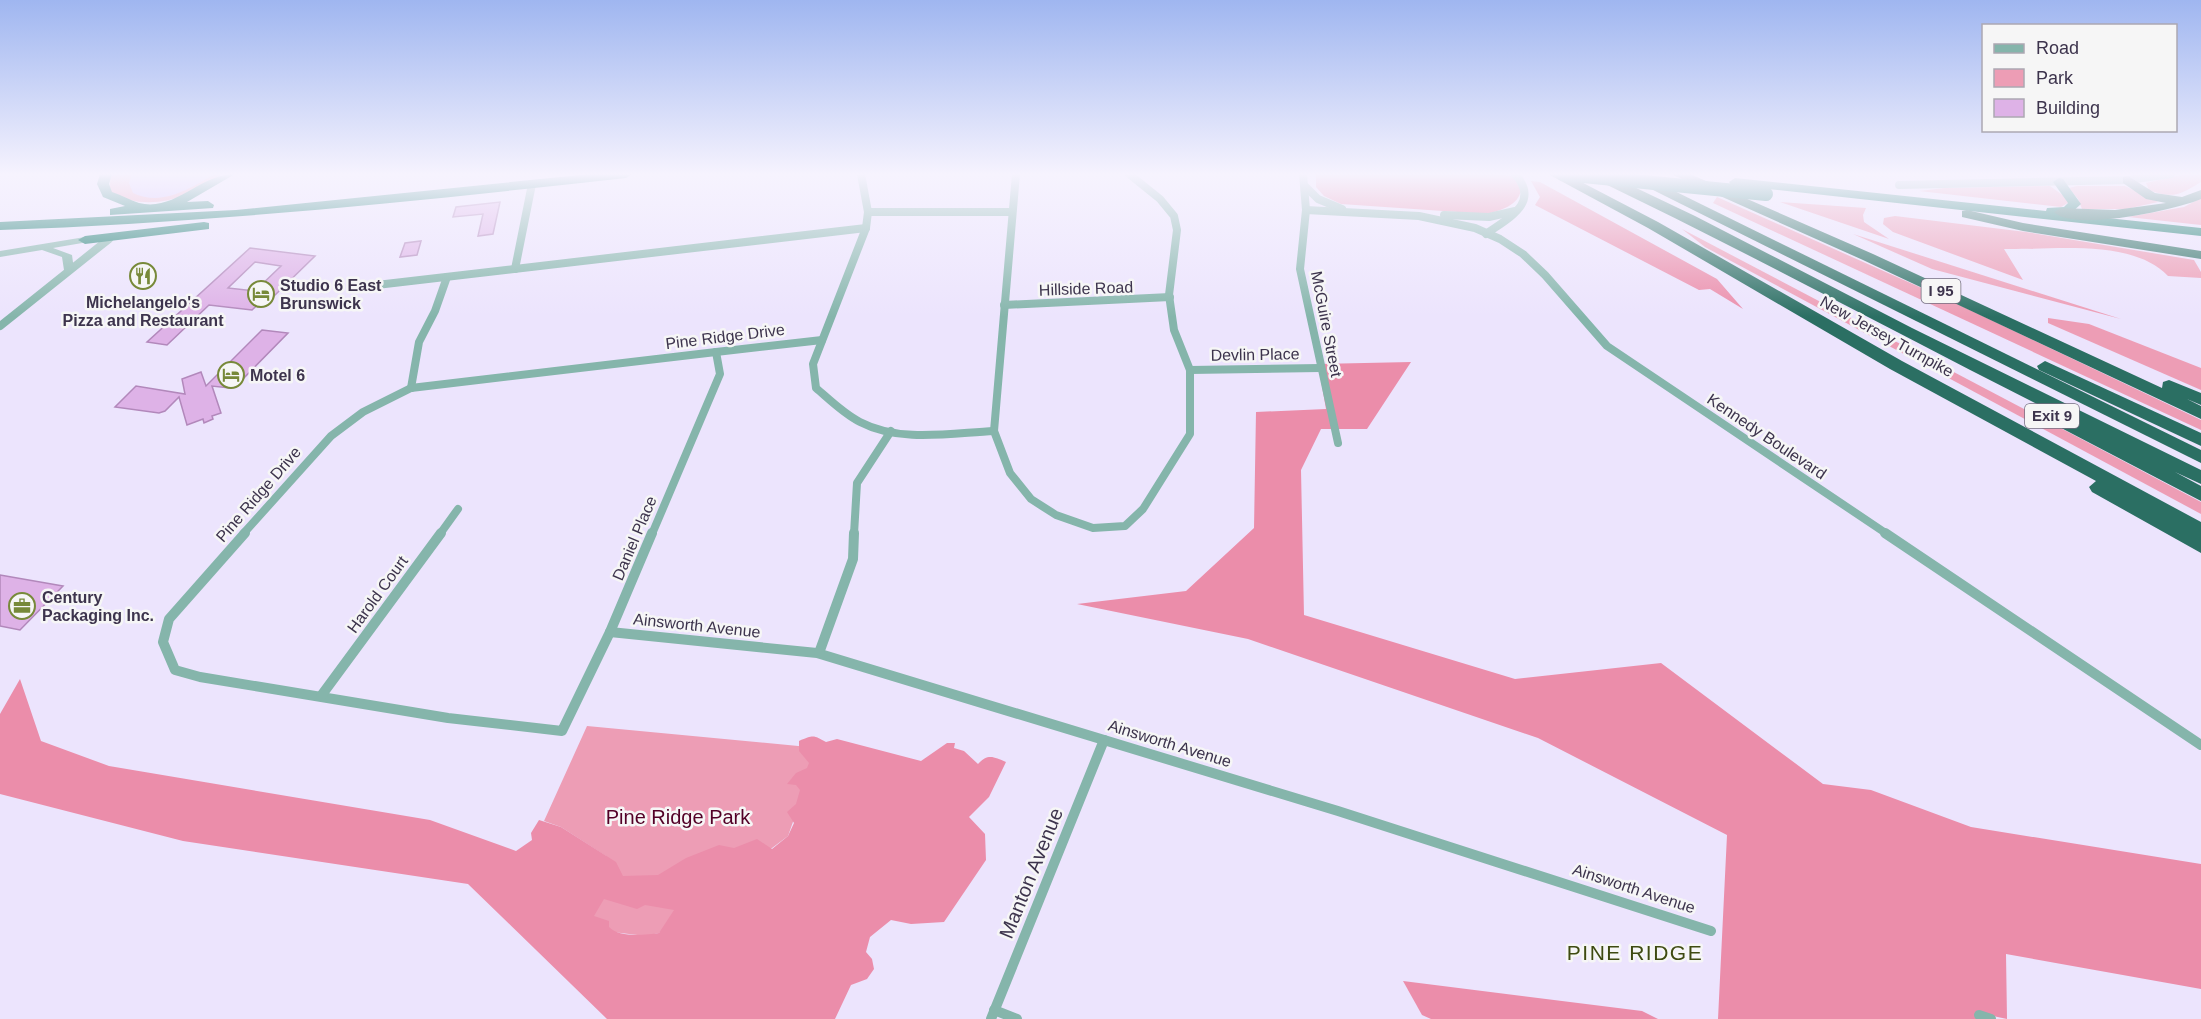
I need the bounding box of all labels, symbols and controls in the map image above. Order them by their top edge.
legend [1982,24,2177,132]
text: Road [2036,38,2079,58]
text: Park [2036,68,2074,88]
text: Building [2036,98,2100,118]
restaurant icon: Michelangelo's Pizza and Restaurant [128,261,158,291]
street label: McGuire Street [1308,270,1345,379]
place label: Studio 6 East Brunswick [280,277,382,312]
street label: Hillside Road [1039,278,1133,299]
hotel icon: Studio 6 East Brunswick [246,279,276,309]
road number: I 95 [1922,279,1960,303]
street label: New Jersey Turnpike [1817,293,1956,380]
place label: Michelangelo's Pizza and Restaurant [63,294,224,329]
street label: Pine Ridge Drive [664,321,786,352]
street label: Devlin Place [1210,345,1300,364]
hotel icon: Motel 6 [216,360,246,390]
place label: Motel 6 [250,367,305,384]
street label: Kennedy Boulevard [1704,390,1829,483]
road number: Exit 9 [2025,404,2079,428]
street label: Pine Ridge Drive [213,443,304,545]
street label: Daniel Place [609,493,660,583]
street label: Harold Court [344,552,411,636]
place label: Century Packaging Inc. [42,589,154,624]
office icon: Century Packaging Inc. [7,591,37,621]
street label: Ainsworth Avenue [633,610,761,641]
street label: Ainsworth Avenue [1106,717,1234,770]
street label: Manton Avenue [995,805,1067,941]
park label: Pine Ridge Park [606,806,751,828]
street label: Ainsworth Avenue [1570,861,1697,916]
district label: PINE RIDGE [1567,941,1703,964]

